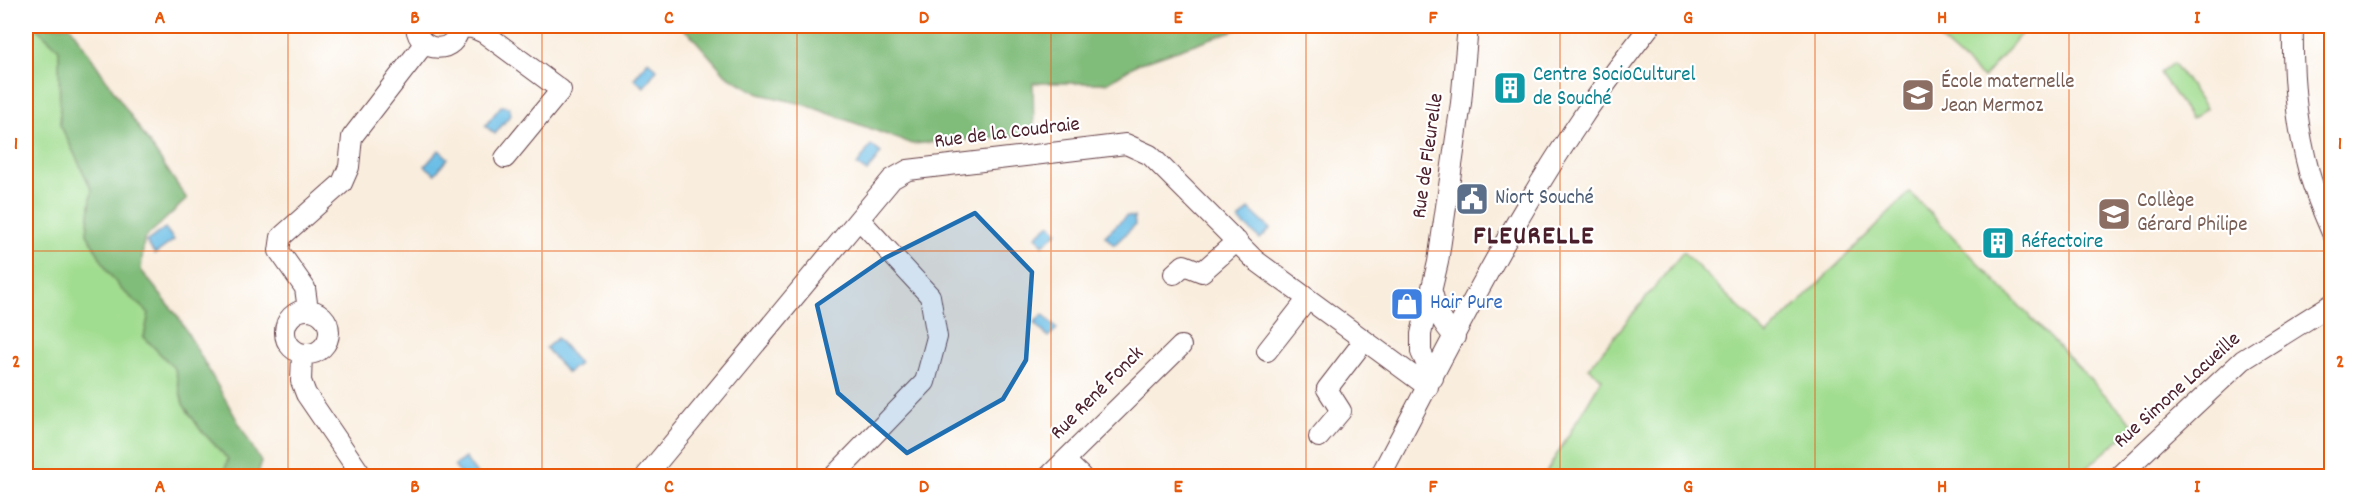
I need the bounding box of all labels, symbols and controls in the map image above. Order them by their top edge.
text: A [155,5,166,33]
text: B [410,5,420,33]
text: C [664,5,674,33]
text: D [919,5,930,33]
text: E [1173,5,1183,33]
text: F [1429,5,1439,33]
text: G [1683,5,1693,33]
text: H [1937,5,1947,33]
text: I [2194,5,2201,33]
place label: Centre SocioCulturel de Souché [1533,61,1695,115]
place label: École maternelle Jean Mermoz [1941,68,2075,122]
building icon: Centre SocioCulturel de Souché [1492,70,1528,106]
school or university icon: École maternelle Jean Mermoz [1900,77,1936,113]
street label: Rue de Fleurelle [1405,91,1453,221]
street label: Rue de la Coudraie [933,110,1081,158]
text: 1 [14,131,18,159]
text: 1 [2338,131,2342,159]
public building icon: Niort Souché [1454,181,1490,217]
place label: Niort Souché [1495,184,1594,214]
place label: Collège Gérard Philipe [2137,187,2248,241]
school or university icon: Collège Gérard Philipe [2096,196,2132,232]
district label: FLEURELLE [1473,218,1595,257]
building icon: Réfectoire [1980,225,2016,261]
place label: Réfectoire [2021,228,2103,258]
shop icon: Hair Pure [1389,286,1425,322]
place label: Hair Pure [1430,289,1503,319]
street label: Rue Simone Lacueille [2108,326,2248,456]
street label: Rue René Fonck [1044,340,1152,448]
text: 2 [12,349,20,377]
text: 2 [2336,349,2344,377]
text: A [155,474,166,502]
text: B [410,474,420,502]
text: C [664,474,674,502]
text: D [919,474,930,502]
text: E [1173,474,1183,502]
text: F [1429,474,1439,502]
text: G [1683,474,1693,502]
text: H [1937,474,1947,502]
text: I [2194,474,2201,502]

